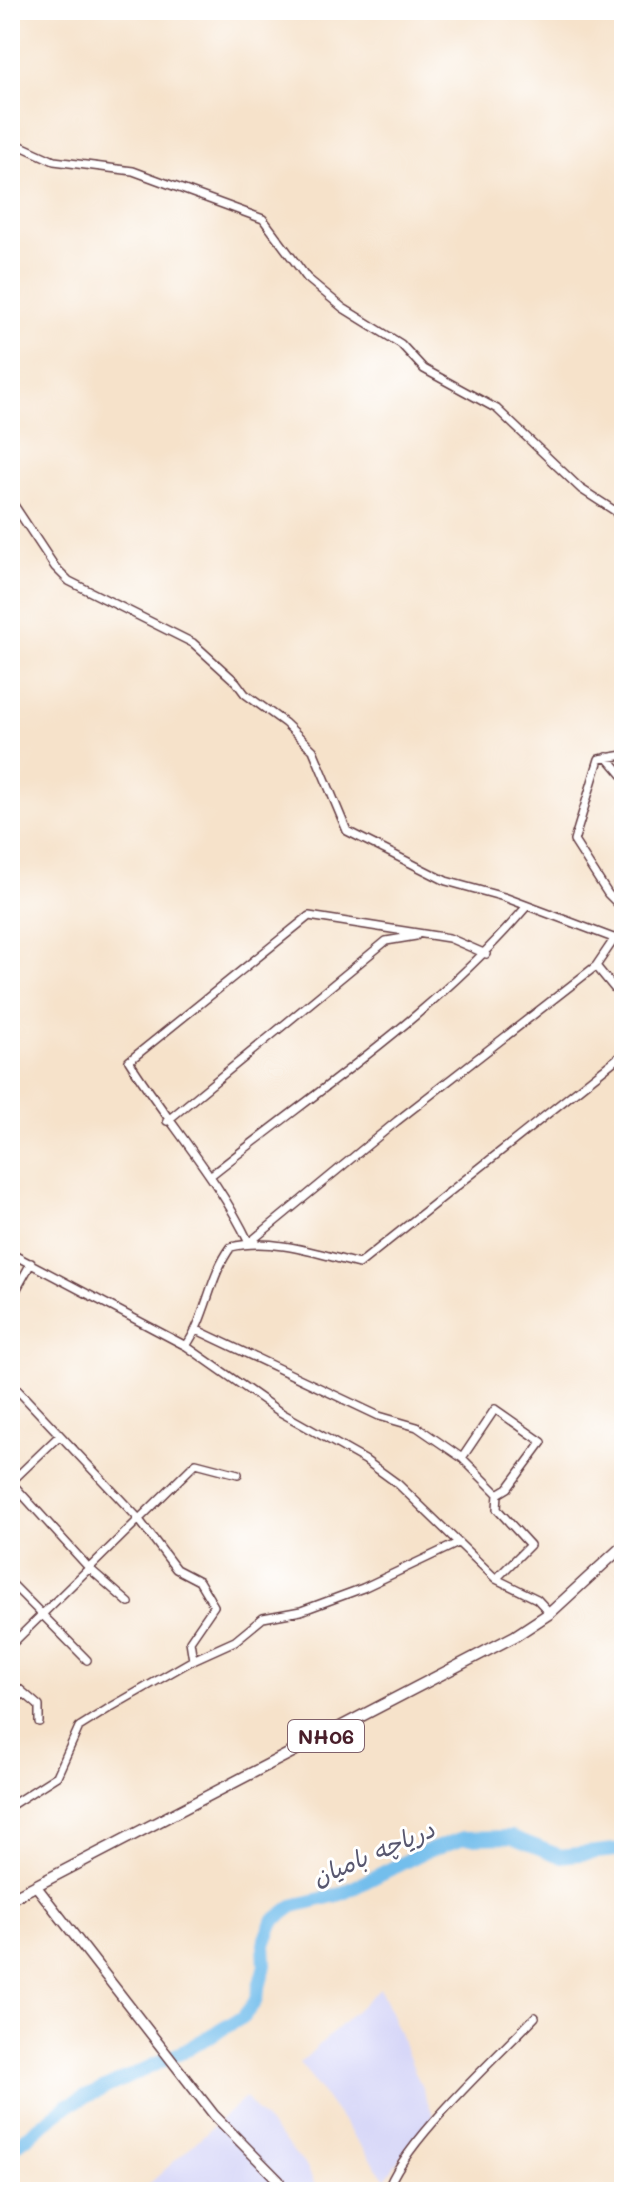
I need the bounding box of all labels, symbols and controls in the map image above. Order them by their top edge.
road number: NH06 [288,1720,364,1752]
water label: دریاچه بامیان [307,1812,440,1893]

